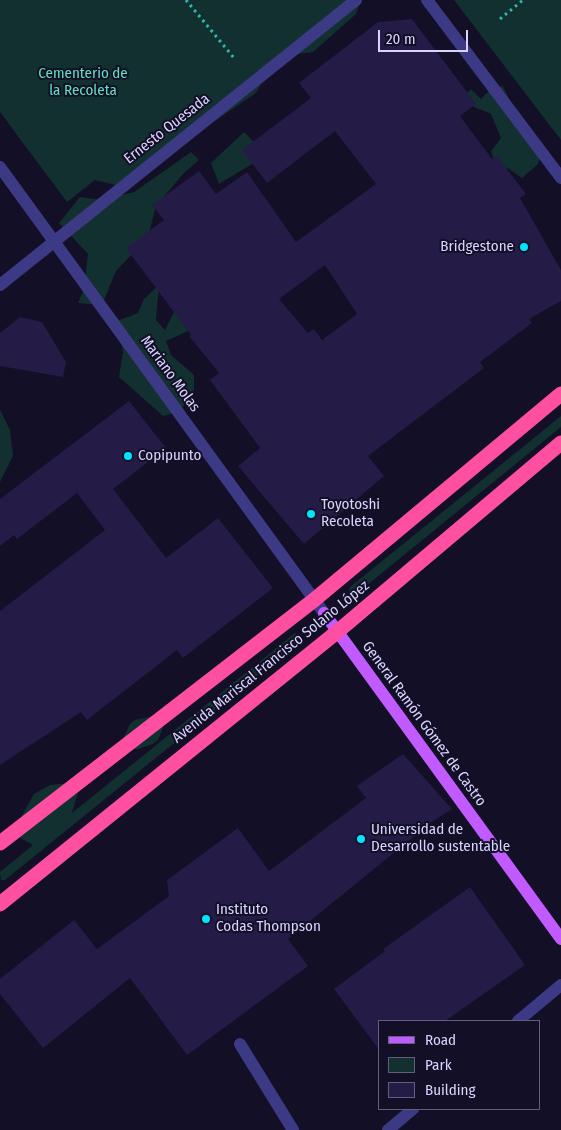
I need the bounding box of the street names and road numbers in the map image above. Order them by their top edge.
street label: Ernesto Quesada [121,90,213,168]
street label: Mariano Molas [136,332,204,416]
street label: Avenida Mariscal Francisco Solano López [169,577,373,747]
street label: General Ramón Gómez de Castro [358,638,490,810]

